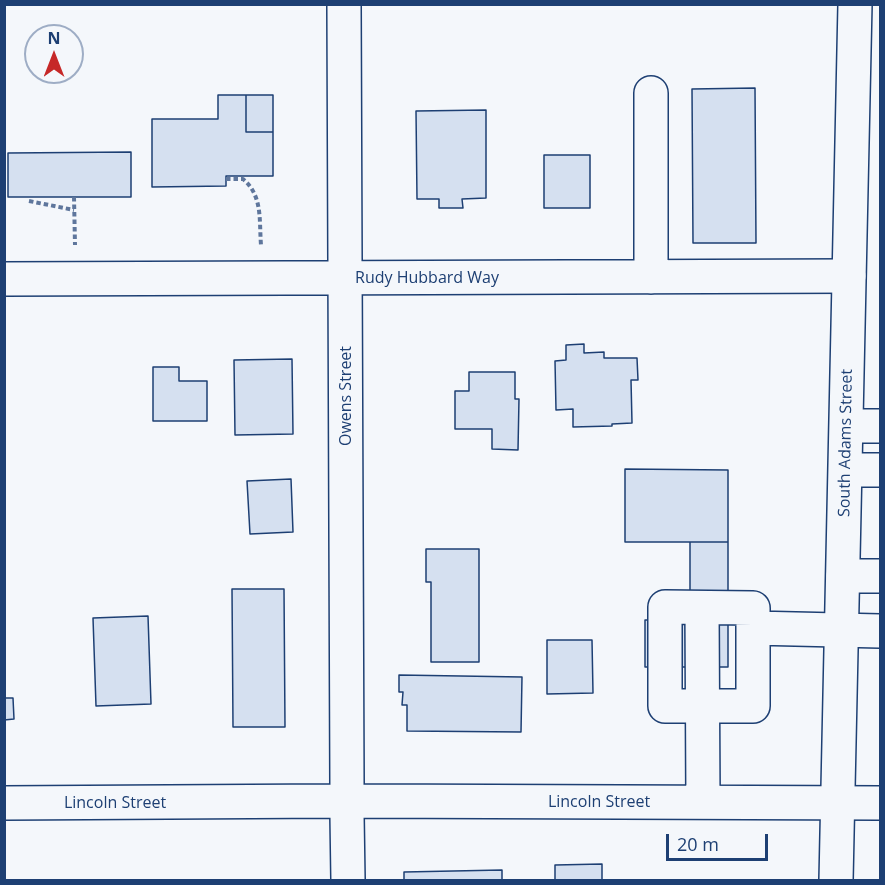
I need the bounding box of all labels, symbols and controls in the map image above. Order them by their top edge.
north arrow [24,24,84,84]
text: N [47,27,61,49]
street label: Rudy Hubbard Way [355,268,499,288]
street label: Owens Street [336,346,356,446]
street label: South Adams Street [835,369,857,517]
street label: Lincoln Street [548,792,650,812]
street label: Lincoln Street [64,793,166,813]
scale bar [669,822,771,860]
text: 20 m [677,832,719,856]

